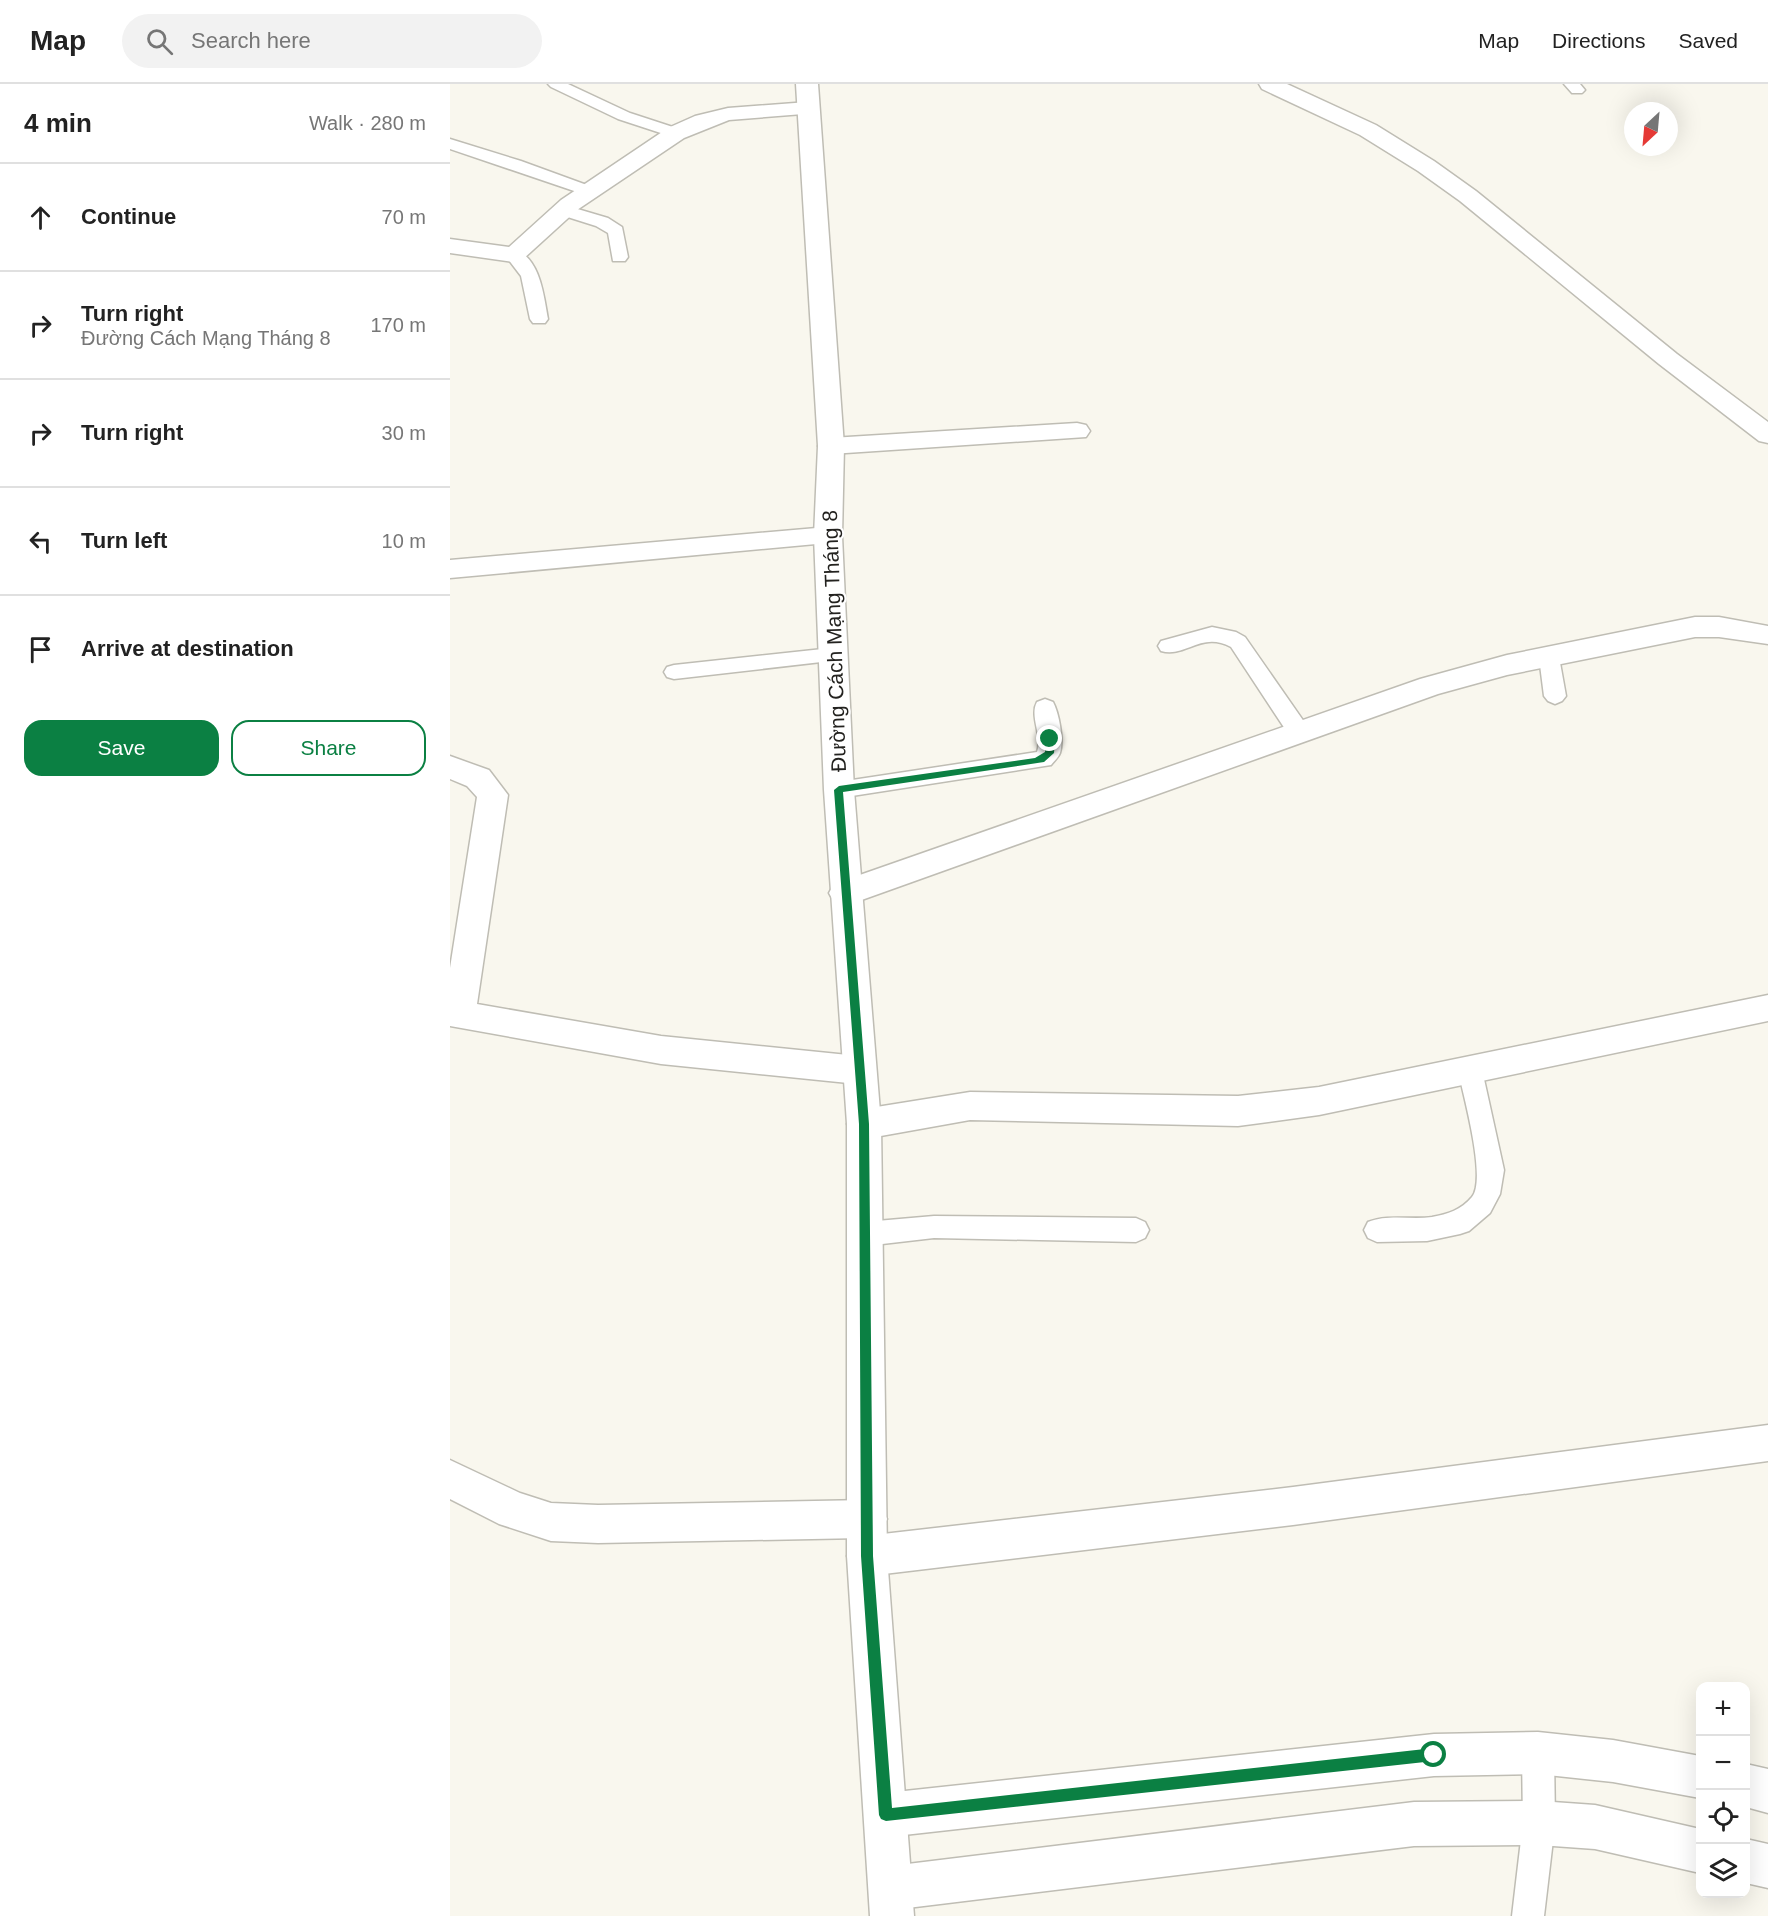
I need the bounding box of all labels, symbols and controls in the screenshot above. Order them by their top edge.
search box [122,14,542,68]
text: Map [30,25,86,56]
icon: search [143,25,176,58]
text: Search here [191,28,311,53]
text: Map [1478,29,1519,52]
text: Directions [1552,29,1645,52]
text: Saved [1678,29,1738,52]
north arrow [1624,102,1678,156]
text: 4 min [24,108,92,138]
text: Walk · 280 m [309,112,426,134]
icon: ahead [24,201,57,234]
text: Continue [81,204,176,229]
text: 70 m [382,206,426,228]
text: Turn right [81,301,183,326]
icon: right [24,309,57,342]
text: 170 m [370,314,426,336]
text: Đường Cách Mạng Tháng 8 [81,327,331,349]
icon: right [24,417,57,450]
text: Turn right [81,420,183,445]
text: 30 m [382,422,426,444]
street label: Đường Cách Mạng Tháng 8 [818,510,850,772]
icon: left [24,525,57,558]
text: Turn left [81,528,167,553]
text: 10 m [382,530,426,552]
icon: arrive [24,633,57,666]
text: Arrive at destination [81,636,294,661]
button: Save [24,720,219,776]
button: Share [231,720,426,776]
route end [1036,725,1062,751]
map controls [1696,1682,1750,1898]
button: + [1696,1682,1750,1736]
button: − [1696,1736,1750,1790]
route start [1420,1741,1446,1767]
button: locate [1696,1790,1750,1844]
button: layers [1696,1844,1750,1898]

